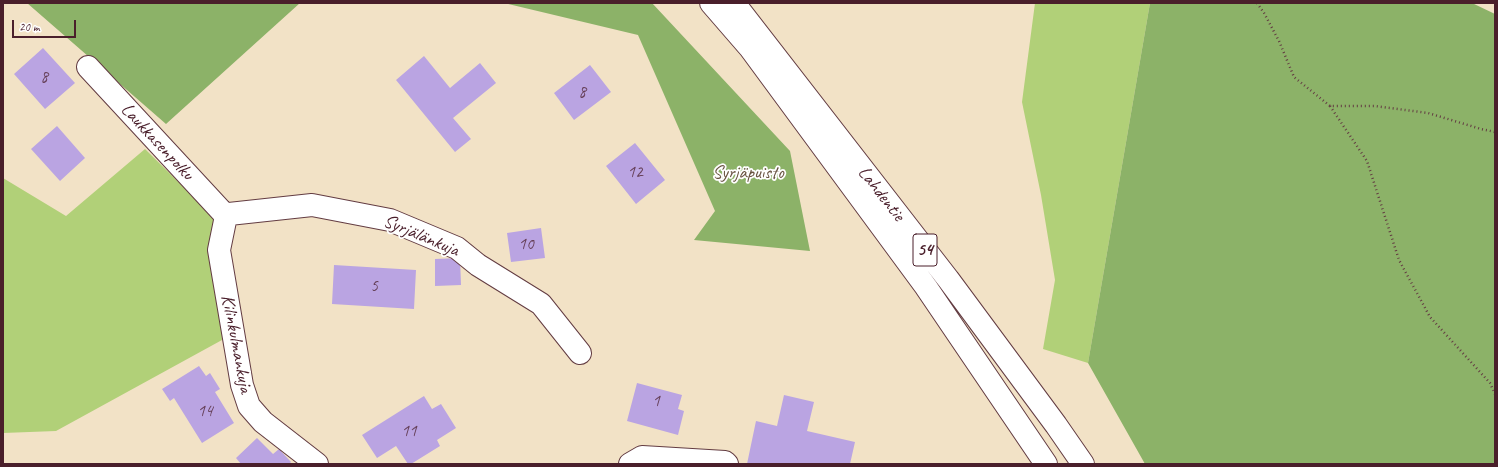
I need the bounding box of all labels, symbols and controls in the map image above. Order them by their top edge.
scale bar [14,12,78,38]
text: 20 m [19,19,39,35]
house number: 8 [40,68,48,88]
house number: 8 [578,83,586,103]
street label: Laukkasenpolku [115,99,199,185]
park label: Syrjäpuisto [712,162,784,184]
street label: Lahdentie [852,162,910,226]
house number: 12 [627,163,643,183]
street label: Syrjälänkuja [380,210,462,262]
road number: 54 [913,234,937,266]
house number: 10 [518,235,534,255]
house number: 5 [370,277,378,297]
street label: Kilinkulmankuja [215,293,257,395]
house number: 1 [652,392,660,412]
house number: 14 [197,402,213,422]
house number: 11 [401,422,417,442]

